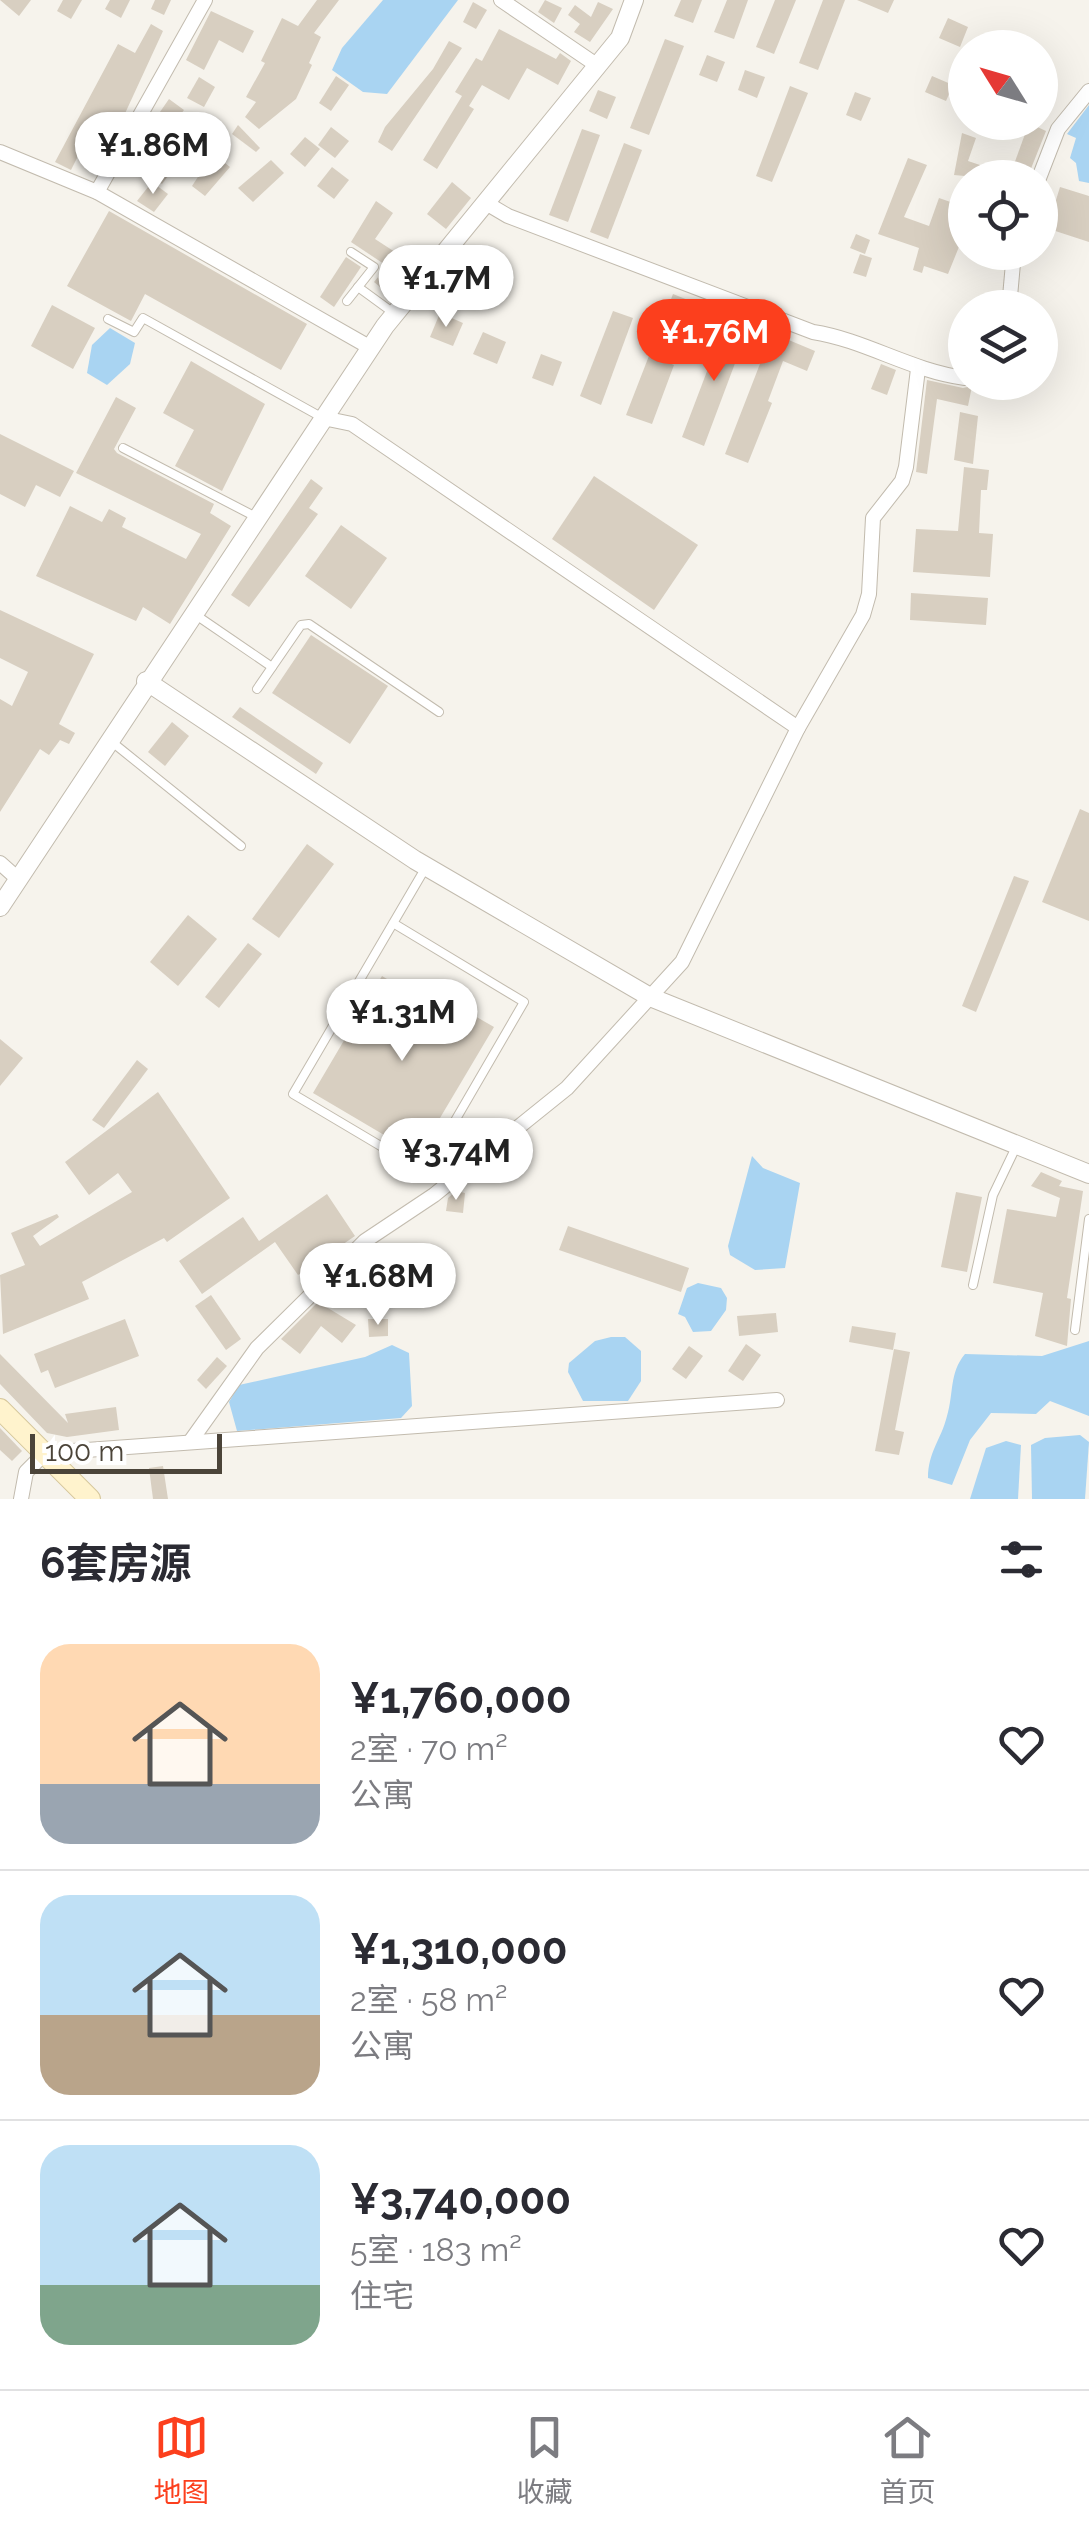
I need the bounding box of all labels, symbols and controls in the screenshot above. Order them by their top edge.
north arrow [948,30,1058,140]
map controls [948,30,1058,400]
pin: ¥1.86M [72,112,234,197]
text: ¥1.86M [97,126,209,163]
button: locate [948,160,1058,270]
pin: ¥1.7M [376,245,516,330]
text: ¥1.7M [401,259,491,296]
button: layers [948,290,1058,400]
pin: ¥1.76M [633,299,795,384]
text: ¥1.76M [659,313,769,350]
pin: ¥1.31M [321,979,483,1064]
text: ¥1.31M [348,993,456,1030]
pin: ¥3.74M [375,1118,537,1203]
text: ¥3.74M [401,1132,511,1169]
pin: ¥1.68M [297,1243,459,1328]
text: ¥1.68M [322,1257,434,1294]
scale bar [30,1429,222,1474]
text: 100 m [45,1435,124,1468]
icon: filters [994,1532,1049,1587]
text: 6套房源 [40,1539,192,1588]
text: ¥1,760,000 [350,1674,572,1723]
icon: home [120,1684,240,1804]
icon: heart [994,1717,1049,1772]
text: 2室 · 70 m² [350,1730,508,1767]
text: 公寓 [350,1776,414,1813]
text: ¥1,310,000 [350,1925,567,1974]
icon: home [120,1935,240,2055]
icon: heart [994,1968,1049,2023]
text: 2室 · 58 m² [350,1981,507,2018]
text: 公寓 [350,2027,414,2064]
text: ¥3,740,000 [350,2175,571,2224]
icon: home [120,2185,240,2305]
icon: heart [994,2218,1049,2273]
text: 5室 · 183 m² [350,2231,522,2268]
text: 住宅 [350,2277,414,2314]
tab: 地图 [153,2410,210,2510]
tab: 收藏 [516,2410,573,2510]
tab: 首页 [879,2410,936,2510]

